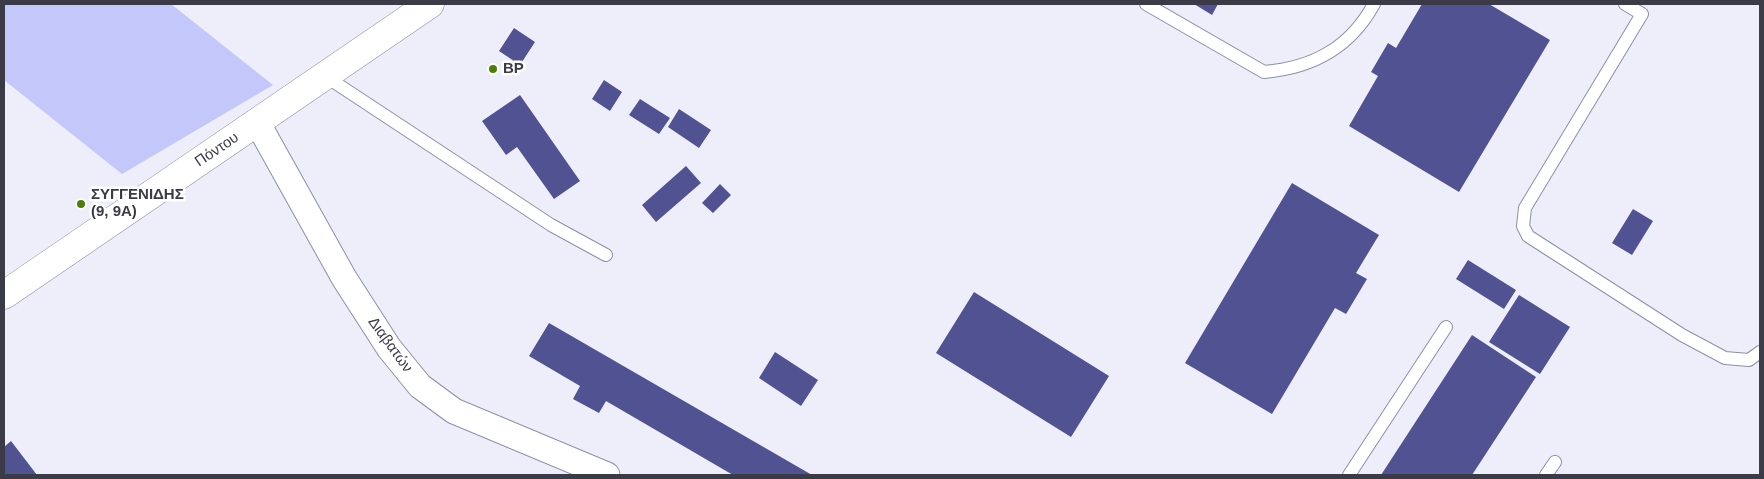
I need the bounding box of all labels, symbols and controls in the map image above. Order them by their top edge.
place label: BP [503,60,524,78]
marker: BP [487,63,499,75]
street label: Πόντου [192,129,242,171]
place label: ΣΥΓΓΕΝΙΔΗΣ (9, 9Α) [91,186,184,221]
marker: ΣΥΓΓΕΝΙΔΗΣ (9, 9Α) [75,198,87,210]
street label: Διαβατών [364,314,416,376]

